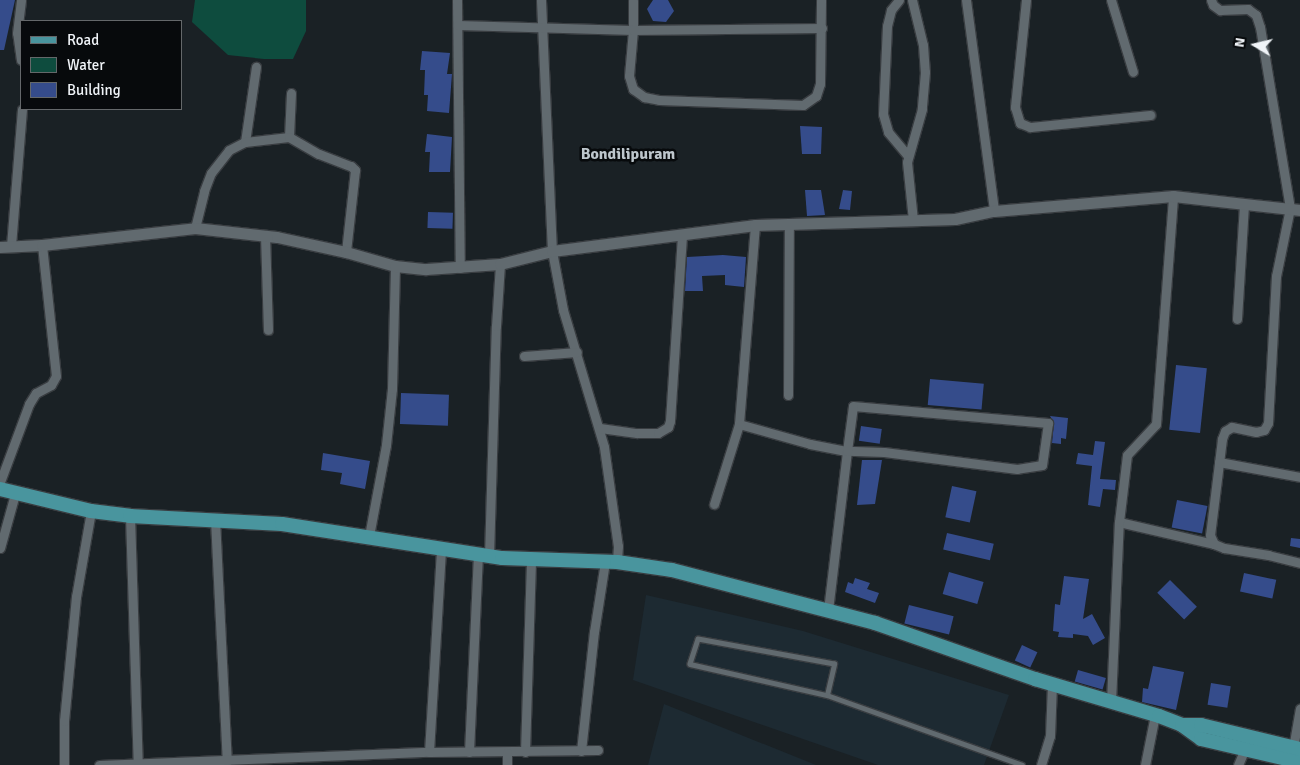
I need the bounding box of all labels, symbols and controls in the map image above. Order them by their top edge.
legend [20,20,182,110]
north arrow [1230,20,1280,70]
text: Road [67,31,99,49]
text: N [1231,36,1249,49]
text: Water [67,56,105,74]
text: Building [67,81,121,99]
district label: Bondilipuram [581,144,675,164]

